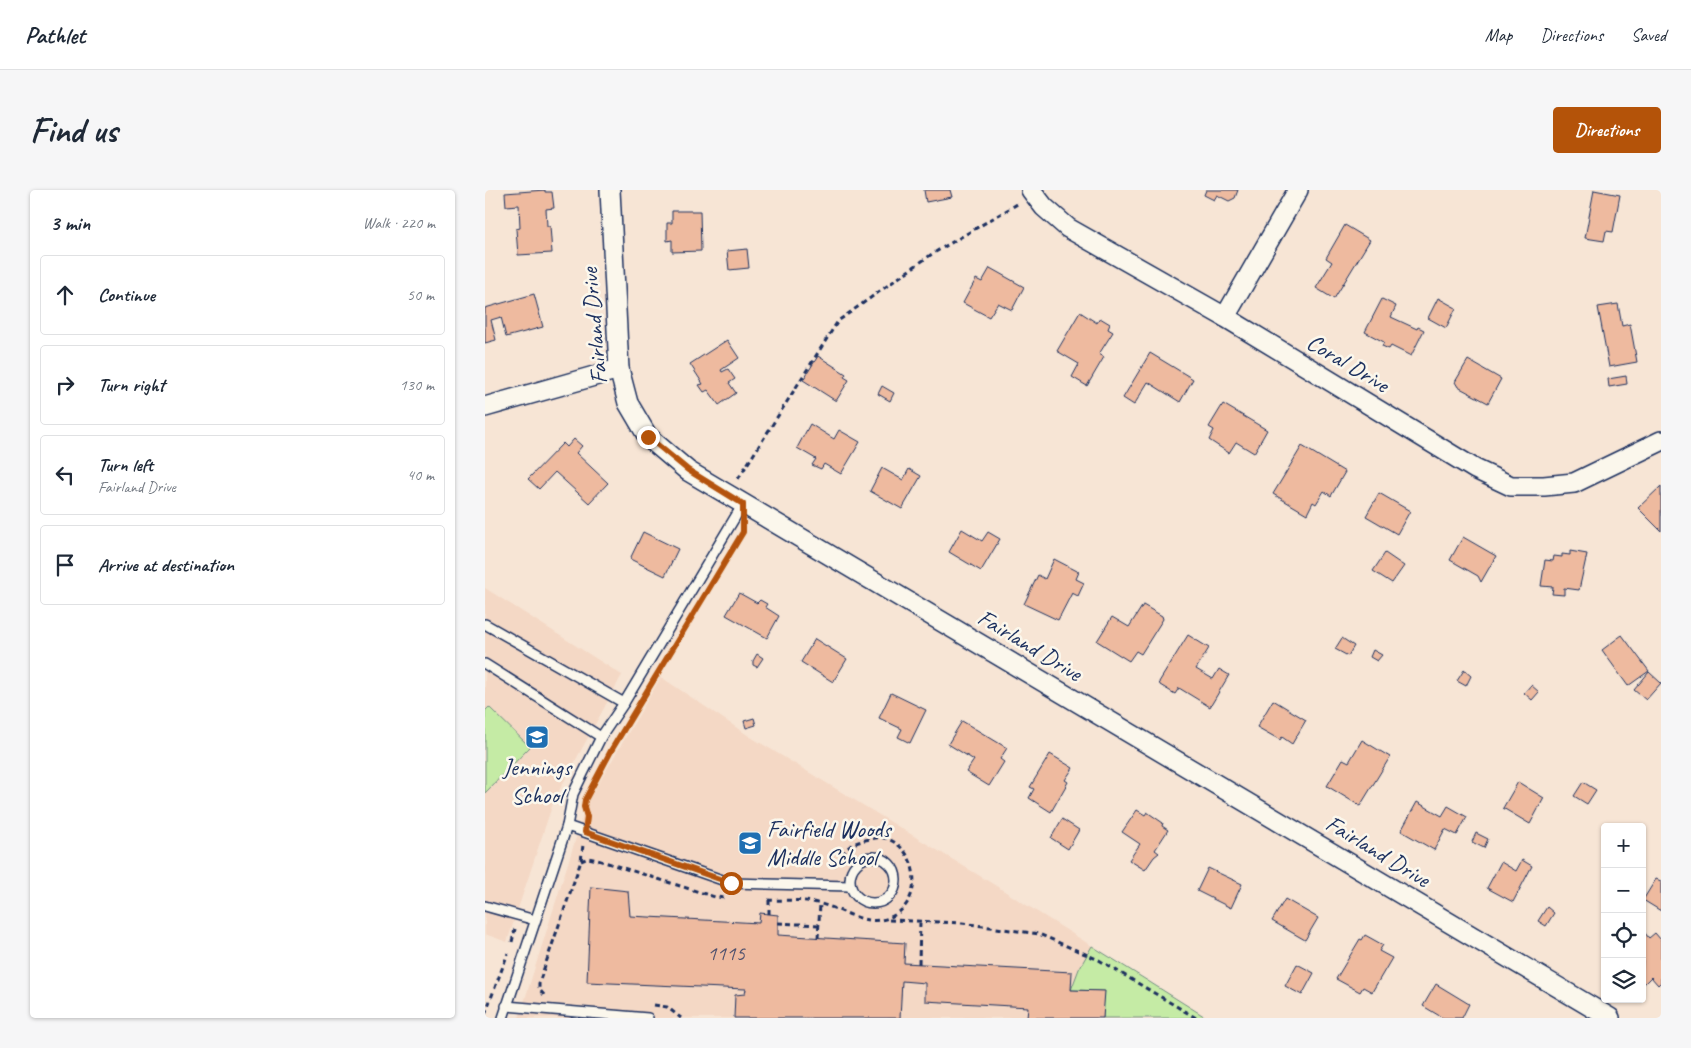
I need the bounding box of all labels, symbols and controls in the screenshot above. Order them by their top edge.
text: Pathlet [25,20,85,50]
text: Map [1485,24,1512,46]
text: Directions [1540,24,1603,46]
text: Saved [1631,24,1666,46]
button: Directions [1553,107,1661,153]
text: Find us [30,108,117,153]
text: 3 min [50,210,90,236]
text: Walk · 220 m [363,213,435,233]
street label: Fairland Drive [574,264,614,385]
icon: ahead [51,281,79,309]
text: Continue [98,283,155,307]
text: 50 m [407,285,434,305]
street label: Coral Drive [1301,327,1396,400]
icon: right [51,371,79,399]
text: Turn right [98,373,165,397]
text: 130 m [400,375,434,395]
route end [637,426,660,449]
text: Turn left [98,453,153,477]
icon: left [51,461,79,489]
text: 40 m [407,465,434,485]
text: Fairland Drive [98,477,176,497]
icon: arrive [51,551,79,579]
text: Arrive at destination [98,553,234,577]
street label: Fairland Drive [972,602,1090,689]
school or university icon: Jennings School [524,724,550,750]
place label: Jennings School [502,752,573,810]
street label: Fairland Drive [1320,808,1438,895]
place label: Fairfield Woods Middle School [767,814,893,872]
map controls [1601,823,1646,1003]
button: + [1601,823,1646,868]
school or university icon: Fairfield Woods Middle School [737,830,763,856]
button: − [1601,868,1646,913]
route start [720,872,743,895]
button: locate [1601,913,1646,958]
house number: 1115 [707,940,746,966]
button: layers [1601,958,1646,1003]

